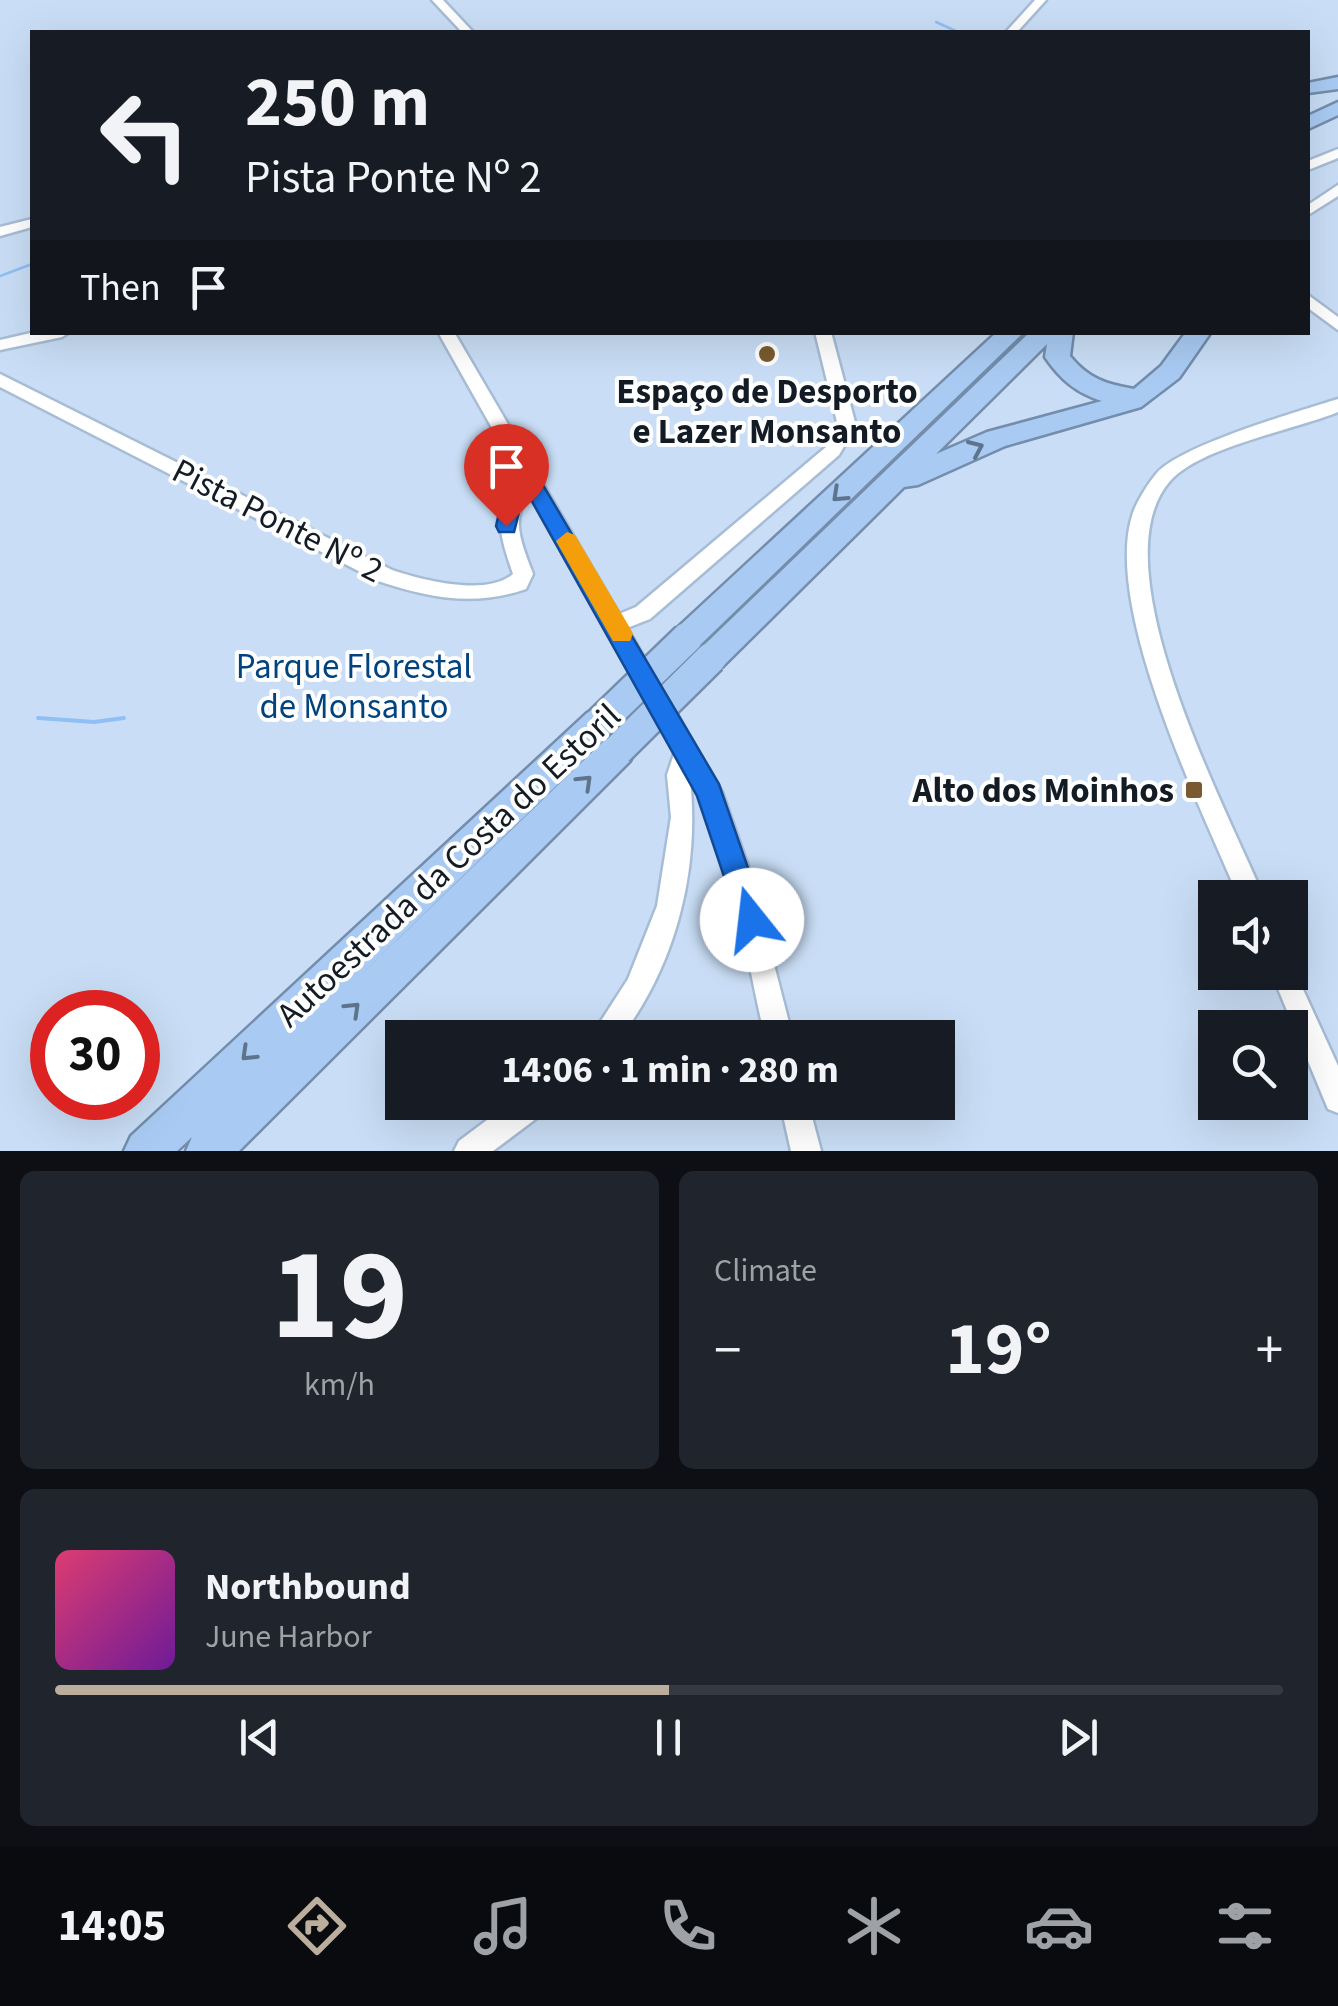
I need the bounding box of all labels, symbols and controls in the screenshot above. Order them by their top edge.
text: 250 m [245,53,430,153]
icon: left [80,70,210,200]
text: Pista Ponte Nº 2 [245,146,542,210]
icon: arrive [181,260,236,315]
text: Then [80,261,161,315]
marker: Espaço de Desporto e Lazer Monsanto [756,343,778,365]
place label: Espaço de Desporto e Lazer Monsanto [616,367,918,457]
pin [464,424,549,527]
icon: arrive [479,439,534,494]
one-way arrow [966,440,984,460]
street label: Pista Ponte Nº 2 [163,446,392,596]
one-way arrow [832,483,851,501]
park label: Parque Florestal de Monsanto [236,642,472,732]
street label: Autoestrada da Costa do Estoril [265,692,632,1039]
place label: Alto dos Moinhos [911,766,1174,816]
one-way arrow [574,776,592,794]
marker: Alto dos Moinhos [1183,779,1205,801]
position arrow [700,868,804,972]
map controls [1198,880,1308,1120]
button: sound [1198,880,1308,990]
speed limit sign: 30 [30,990,160,1120]
one-way arrow [341,1003,359,1021]
button: search [1198,1010,1308,1120]
one-way arrow [242,1042,260,1060]
text: 14:06 · 1 min · 280 m [501,1043,839,1097]
text: 19 [271,1204,408,1389]
text: Climate [714,1248,817,1294]
text: 19° [945,1296,1052,1403]
text: − [714,1312,741,1390]
text: + [1256,1312,1283,1390]
text: km/h [304,1362,375,1408]
text: Northbound [205,1560,411,1614]
text: June Harbor [205,1614,372,1660]
icon: previous [232,1710,287,1765]
icon: pause [641,1710,696,1765]
icon: next [1051,1710,1106,1765]
icon: directions [282,1891,352,1961]
icon: music [468,1891,538,1961]
icon: phone [653,1891,723,1961]
icon: climate [839,1891,909,1961]
icon: car [1024,1891,1094,1961]
icon: filters [1210,1891,1280,1961]
text: 14:05 [58,1894,166,1958]

